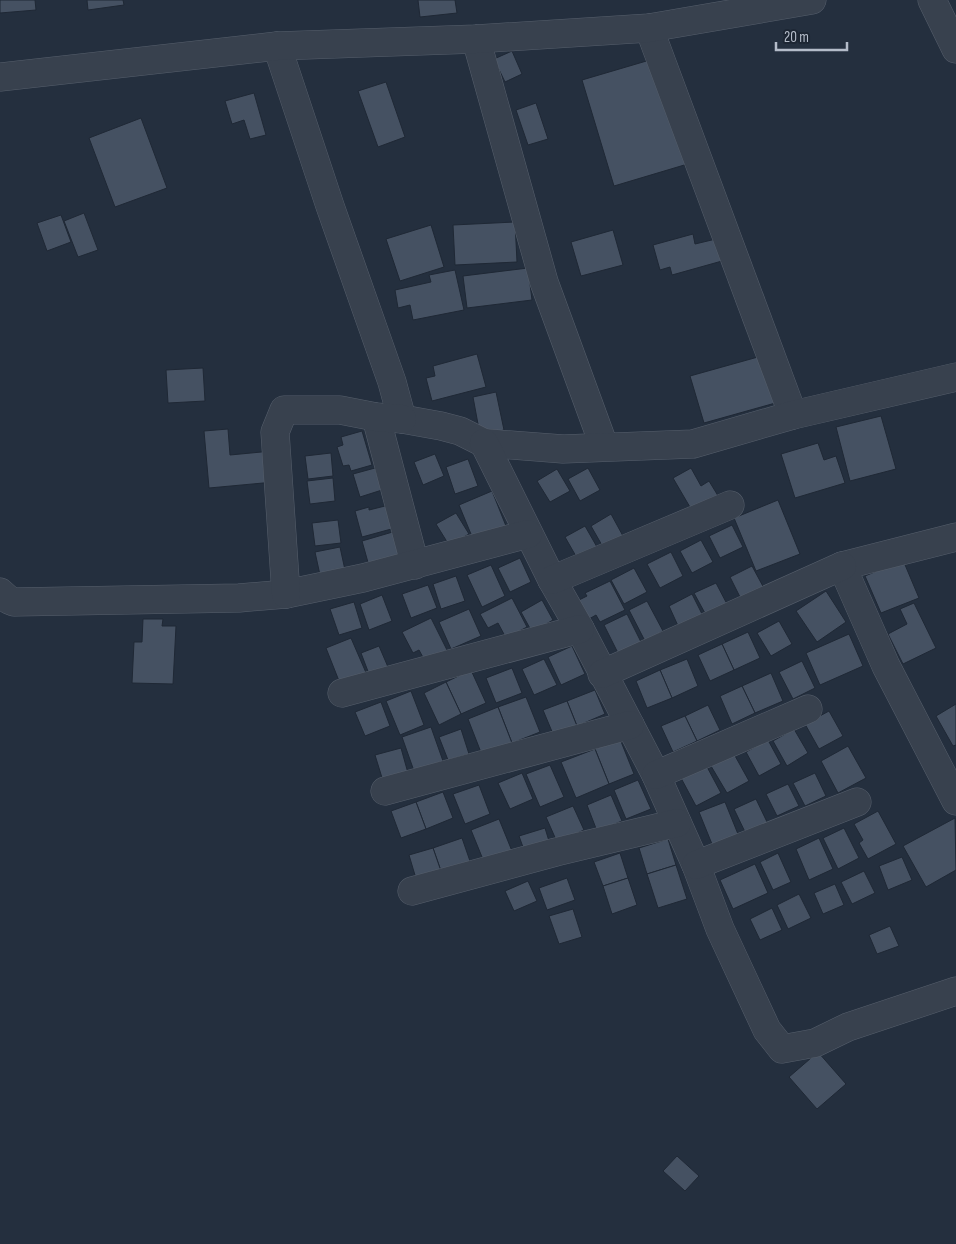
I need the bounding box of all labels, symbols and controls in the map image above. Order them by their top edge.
scale bar [776,20,847,52]
text: 20 m [784,28,809,47]

